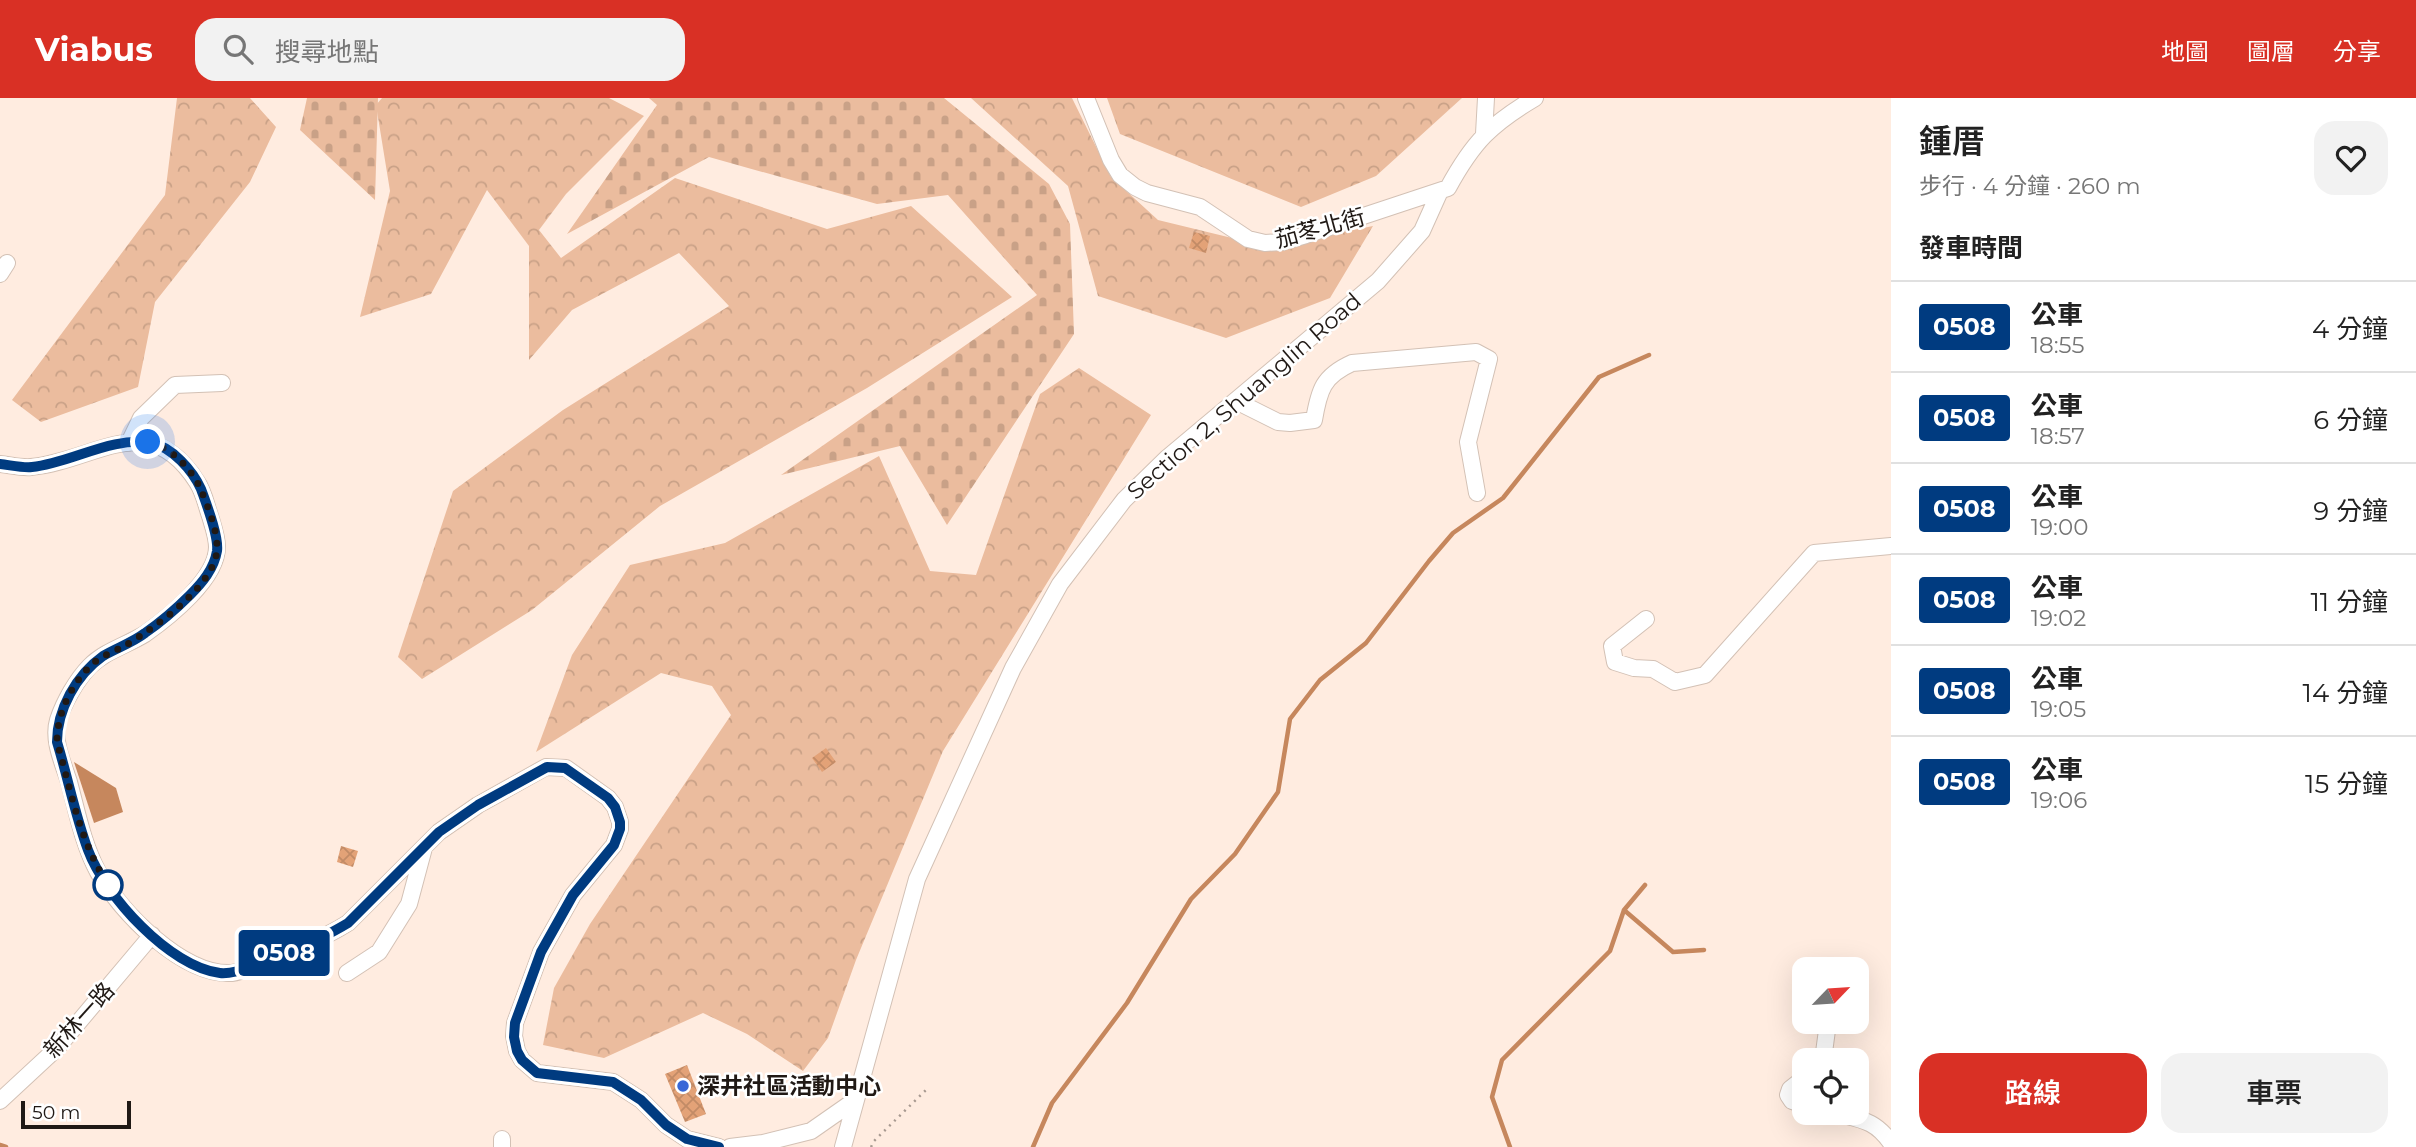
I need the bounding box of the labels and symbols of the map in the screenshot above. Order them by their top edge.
street label: 茄苳北街 [1272,203,1368,253]
street label: Section 2, Shuanglin Road [1121,287,1367,505]
your location [130,424,165,459]
unlabelled marker [93,870,123,900]
line badge: 0508 [235,930,333,976]
north arrow [1792,957,1869,1034]
street label: 新林一路 [38,976,120,1064]
place label: 深井社區活動中心 [697,1072,881,1100]
marker: 深井社區活動中心 [675,1078,691,1094]
scale bar [21,1098,131,1130]

